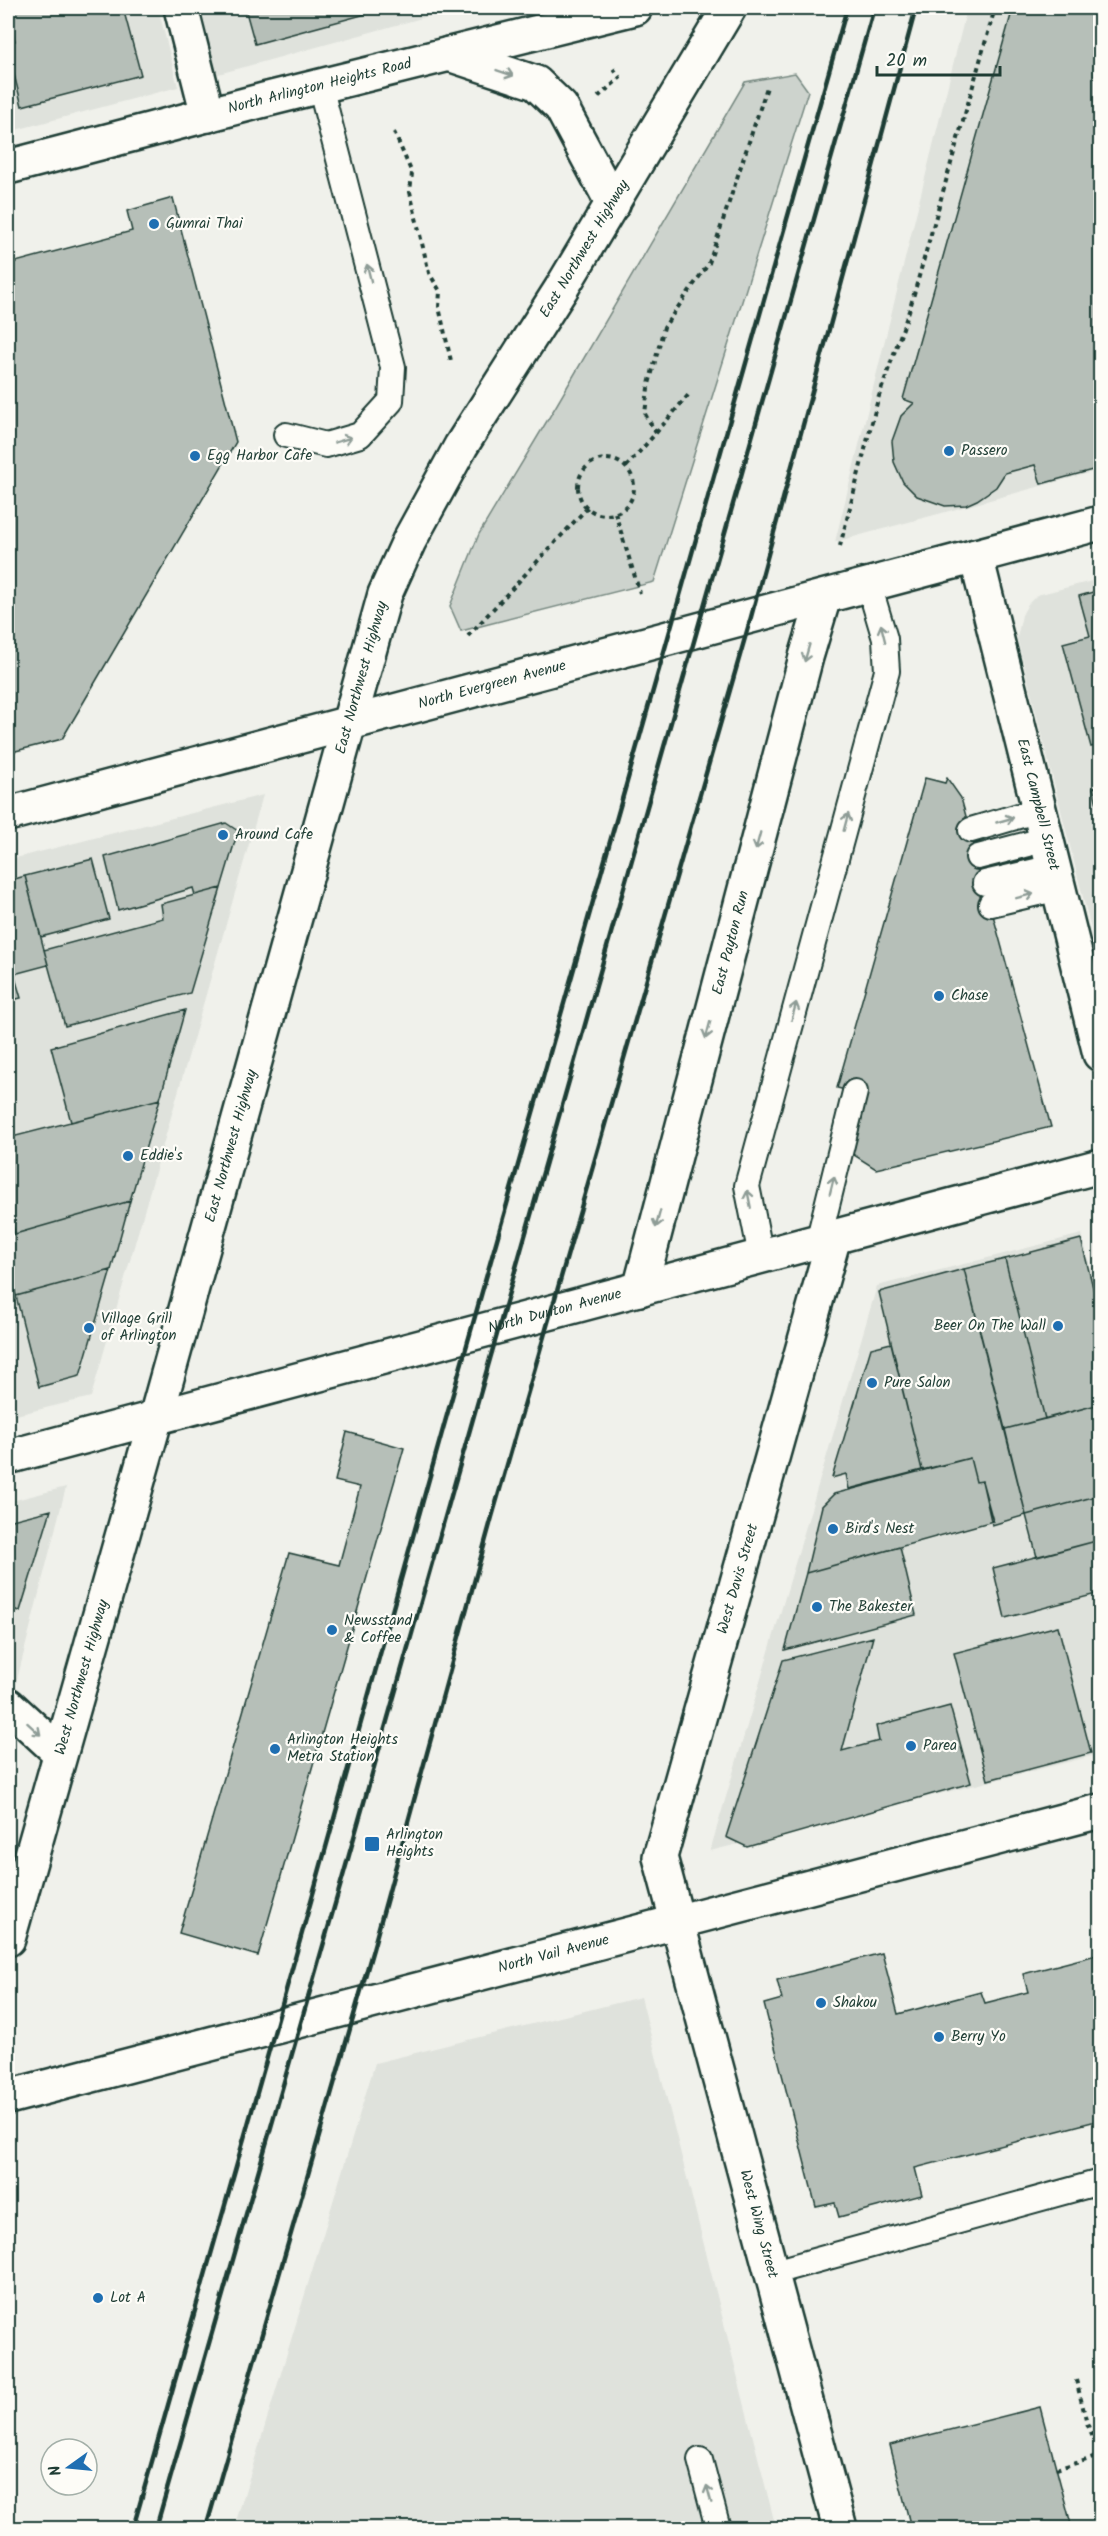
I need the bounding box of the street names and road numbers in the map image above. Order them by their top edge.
street label: North Arlington Heights Road [225,52,415,121]
street label: East Northwest Highway [533,174,636,323]
street label: East Northwest Highway [329,597,395,757]
street label: North Evergreen Avenue [415,654,569,716]
street label: East Campbell Street [1010,736,1066,873]
street label: East Payton Run [706,888,756,997]
street label: East Northwest Highway [199,1066,264,1225]
street label: North Dunton Avenue [485,1282,625,1341]
street label: West Davis Street [711,1521,765,1637]
street label: West Northwest Highway [49,1596,116,1758]
street label: North Vail Avenue [495,1928,612,1980]
street label: West Wing Street [732,2167,785,2281]

